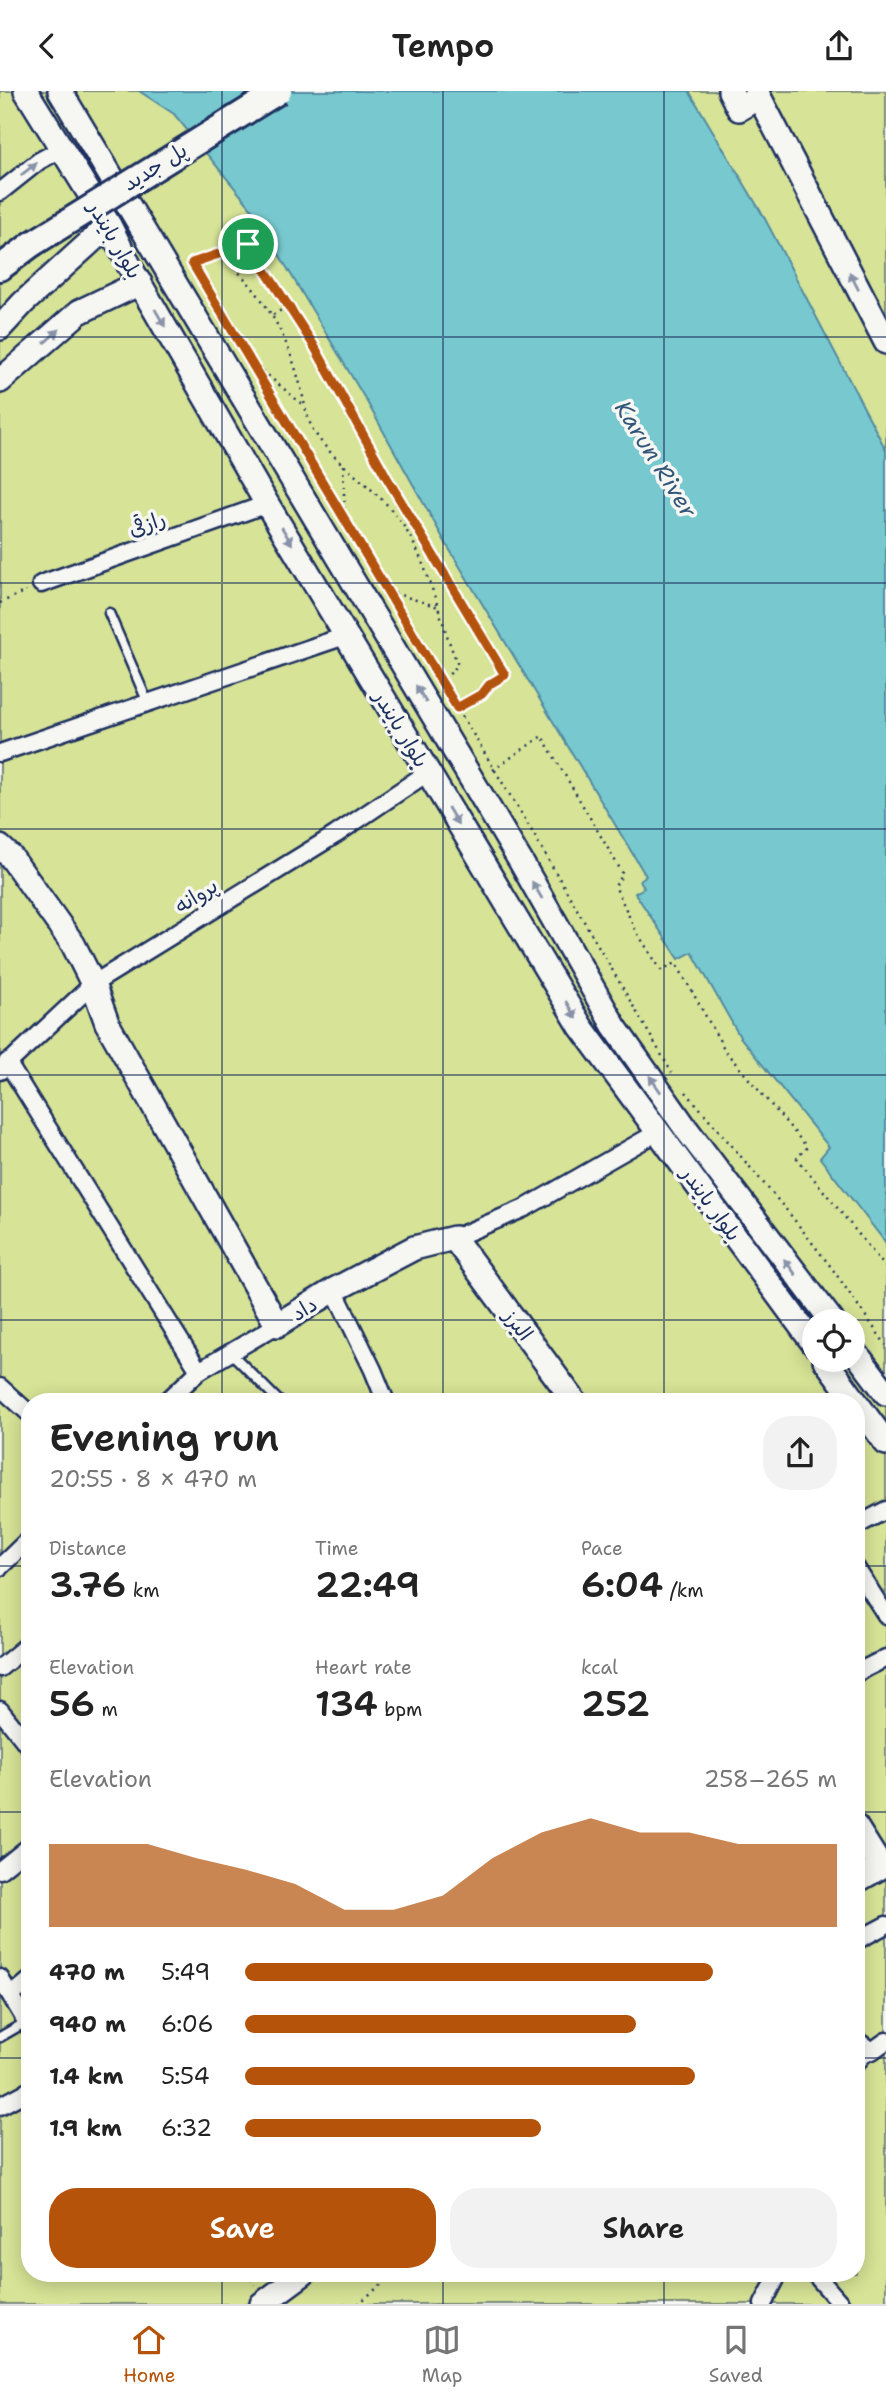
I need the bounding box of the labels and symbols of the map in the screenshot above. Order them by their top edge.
street label: پل جدید [117,136,193,198]
one-way arrow [20,161,38,176]
street label: بلوار بایندر [80,194,149,284]
pin [218,214,278,274]
one-way arrow [849,271,860,291]
one-way arrow [154,309,166,328]
one-way arrow [43,329,60,344]
water label: Karun River [608,395,704,524]
street label: رازقی [125,504,169,544]
one-way arrow [280,527,293,546]
street label: بلوار بایندر [366,683,435,773]
one-way arrow [414,685,427,704]
one-way arrow [447,806,460,825]
street label: پروانه [169,872,223,920]
one-way arrow [531,880,543,900]
one-way arrow [565,1001,578,1020]
one-way arrow [648,1075,662,1093]
street label: بلوار بایندر [673,1160,747,1247]
one-way arrow [784,1258,798,1276]
street label: داد [286,1290,322,1328]
street label: البرز [496,1302,539,1347]

